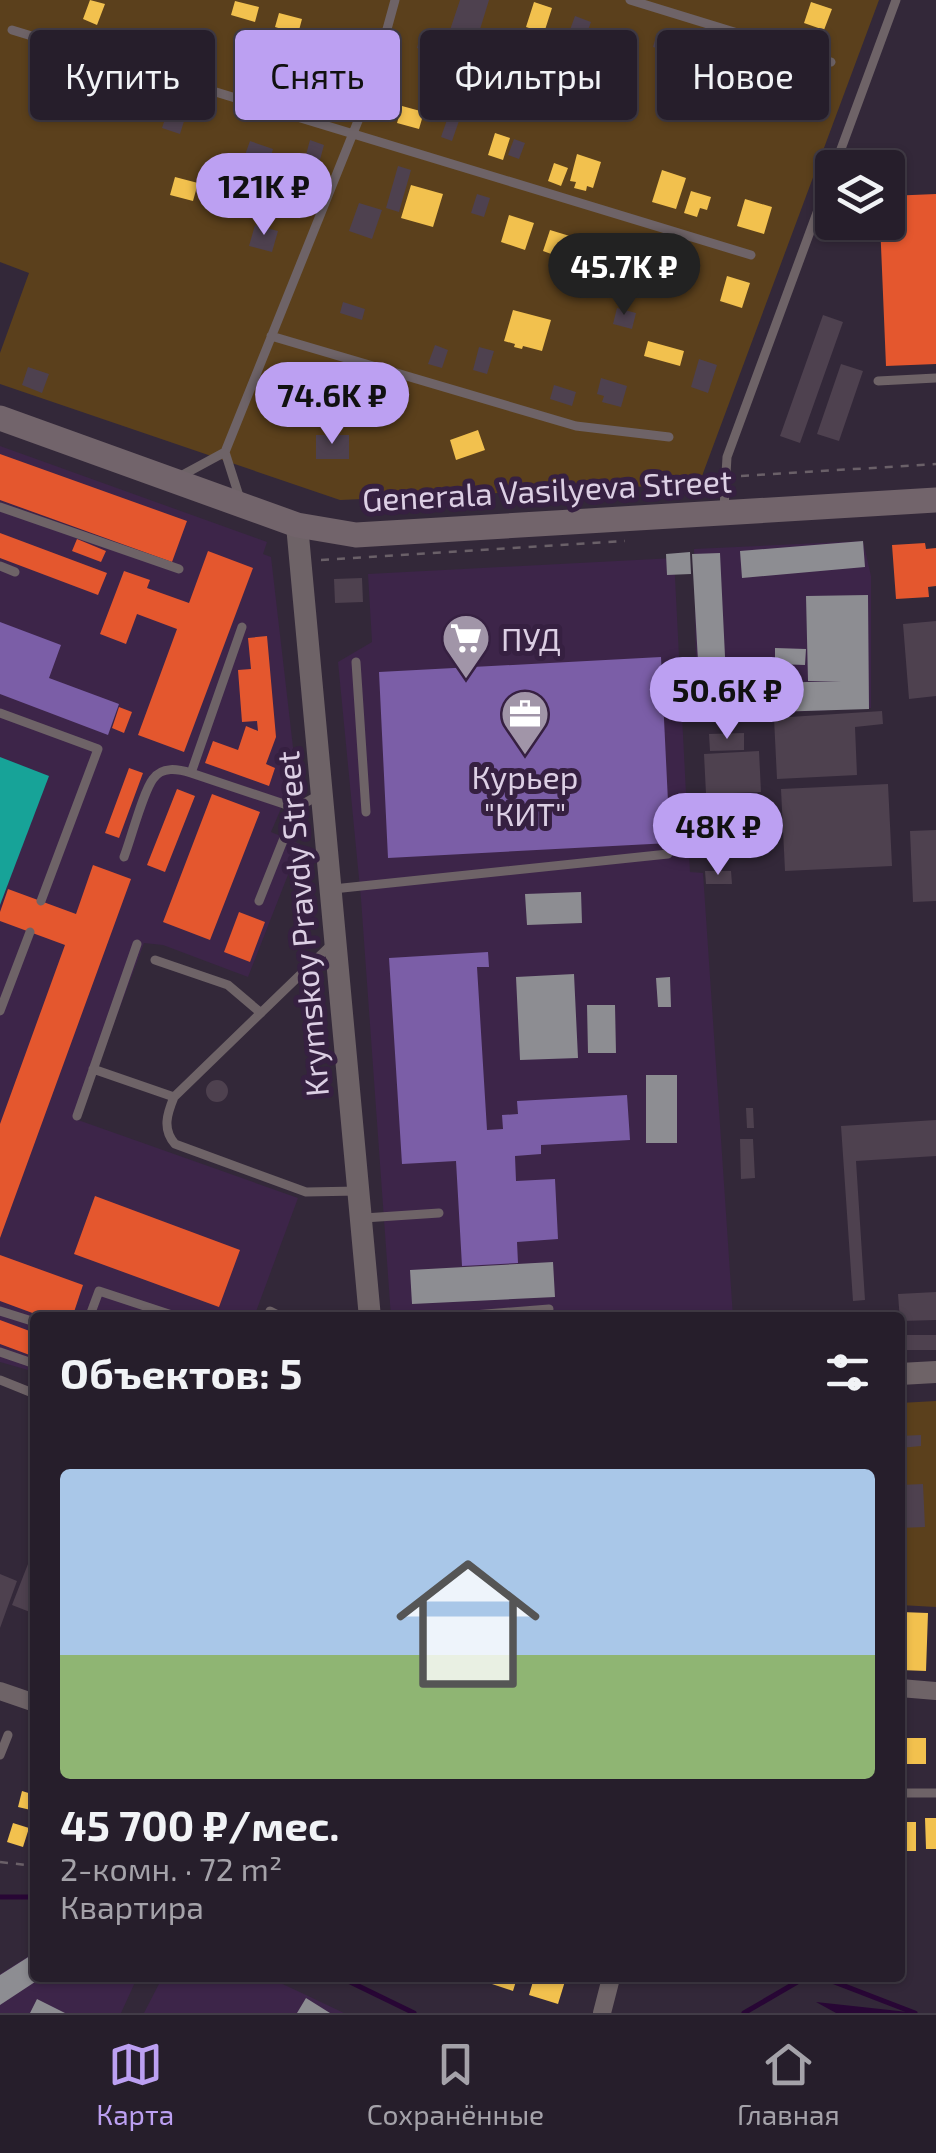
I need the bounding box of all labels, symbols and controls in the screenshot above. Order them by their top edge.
chip: Купить [30,30,215,120]
chip: Снять [235,30,400,120]
chip: Фильтры [420,30,637,120]
chip: Новое [657,30,829,120]
map controls [815,150,905,240]
button: layers [815,150,905,240]
pin: 121K ₽ [183,153,345,238]
text: 121K ₽ [218,166,310,204]
pin: 45.7K ₽ [532,233,716,318]
text: 45.7K ₽ [570,246,678,284]
pin: 74.6K ₽ [240,362,424,447]
text: 74.6K ₽ [277,375,387,413]
street label: Generala Vasilyeva Street [361,460,733,518]
supermarket icon: ПУД [440,612,492,680]
place label: ПУД [501,619,561,657]
pin: 50.6K ₽ [635,657,819,742]
text: 50.6K ₽ [672,670,782,708]
office icon: Курьер "КИТ" [499,688,551,756]
street label: Krymskoy Pravdy Street [267,750,335,1098]
place label: Курьер "КИТ" [472,757,578,832]
pin: 48K ₽ [648,793,788,878]
text: 48K ₽ [675,806,761,844]
icon: filters [820,1345,875,1400]
text: Объектов: 5 [60,1347,302,1397]
icon: home [378,1534,558,1714]
text: 45 700 ₽/мес. [60,1799,340,1849]
text: 2-комн. · 72 m² [60,1849,282,1887]
text: Квартира [60,1887,204,1925]
tab: Карта [96,2037,174,2131]
tab: Сохранённые [367,2037,544,2131]
tab: Главная [737,2037,840,2131]

